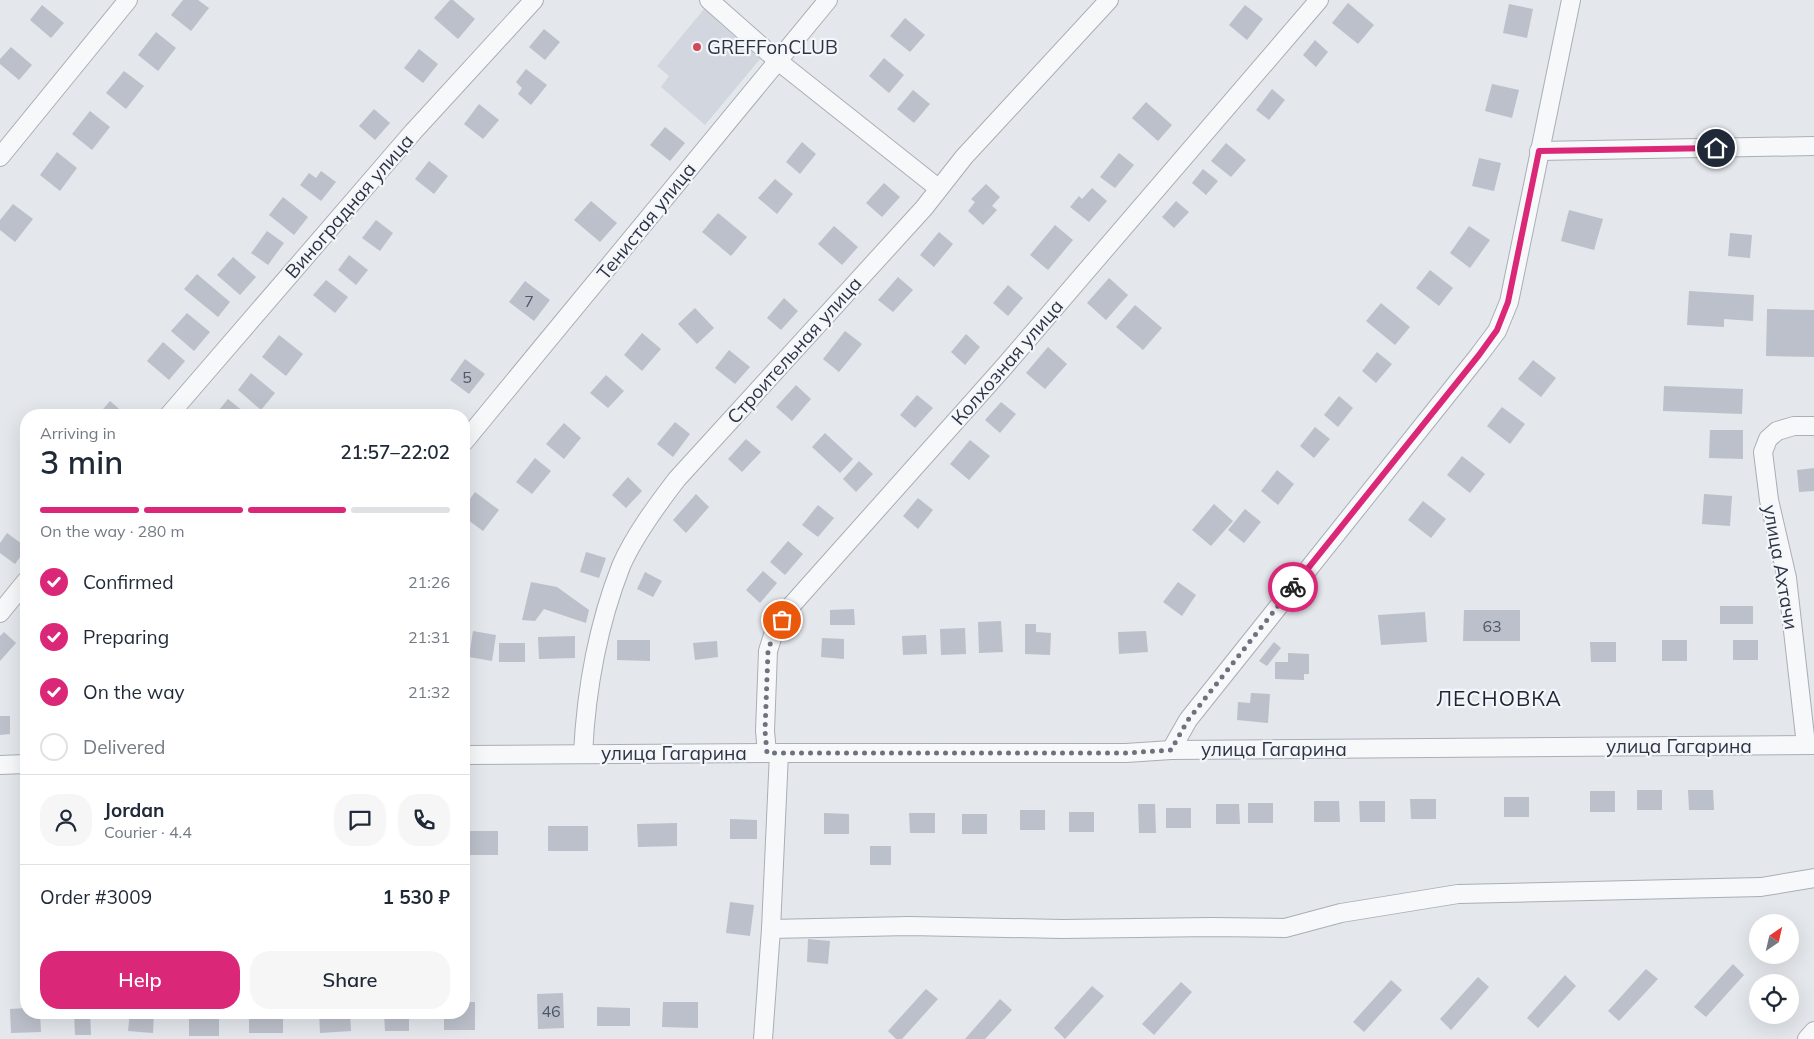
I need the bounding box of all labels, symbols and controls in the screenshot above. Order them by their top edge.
place label: GREFFonCLUB [707,35,838,59]
marker: GREFFonCLUB [691,41,703,53]
pin [1695,127,1737,169]
street label: Виноградная улица [280,129,418,283]
icon: home [1702,134,1730,162]
street label: Тенистая улица [591,158,701,284]
street label: Строительная улица [722,271,866,429]
house number: 7 [524,291,534,311]
street label: Колхозная улица [946,294,1068,430]
house number: 5 [462,367,472,387]
text: Arriving in [40,423,116,443]
text: 21:57–22:02 [340,440,450,464]
text: 3 min [40,442,123,482]
street label: улица Ахтачи [1758,503,1804,631]
text: On the way · 280 m [40,521,185,541]
courier [1268,562,1318,612]
icon: check [40,568,68,596]
text: Confirmed [83,570,174,594]
text: 21:26 [408,572,450,592]
icon: bike [1279,573,1307,601]
pin [761,599,803,641]
icon: bag [768,606,796,634]
house number: 63 [1482,616,1502,636]
icon: check [40,623,68,651]
text: Preparing [83,625,169,649]
text: 21:31 [408,627,450,647]
icon: check [40,678,68,706]
text: On the way [83,680,185,704]
text: 21:32 [408,682,450,702]
district label: ЛЕСНОВКА [1436,685,1562,711]
street label: улица Гагарина [1606,734,1752,758]
text: Delivered [83,735,165,759]
street label: улица Гагарина [1201,737,1347,761]
street label: улица Гагарина [601,741,747,765]
button: person [40,794,92,846]
button: chat [334,794,386,846]
button: phone [398,794,450,846]
text: Jordan [104,798,164,822]
text: Courier · 4.4 [104,822,192,842]
text: Order #3009 [40,885,152,909]
text: 1 530 ₽ [383,885,450,909]
north arrow [1749,914,1799,964]
map controls [1749,914,1799,1024]
button: Help [40,951,240,1009]
button: Share [250,951,450,1009]
button: locate [1749,974,1799,1024]
house number: 46 [541,1001,561,1021]

